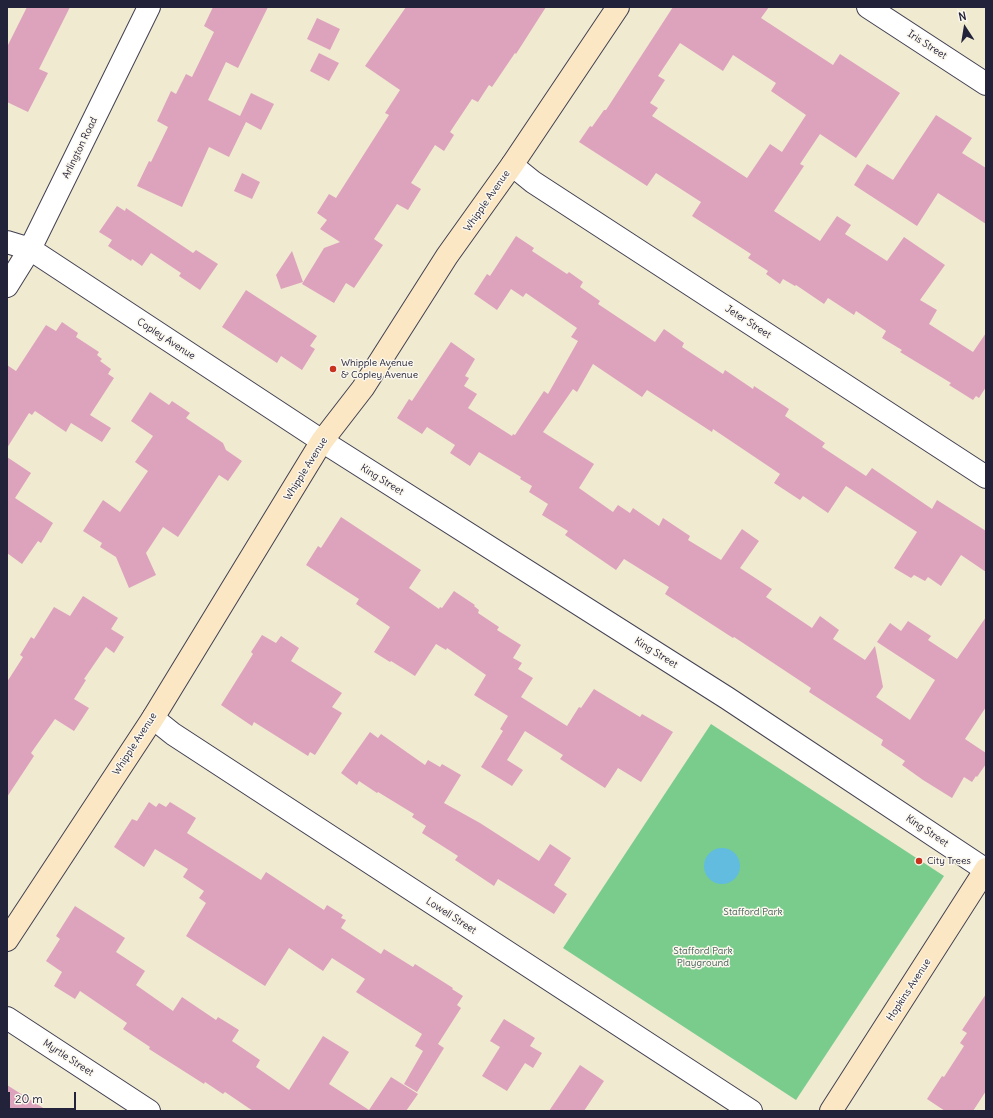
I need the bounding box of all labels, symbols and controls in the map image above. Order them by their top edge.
north arrow [945,8,985,48]
text: N [957,9,968,24]
street label: Iris Street [905,28,949,62]
street label: Arlington Road [60,115,100,181]
street label: Whipple Avenue [461,168,513,234]
street label: Jeter Street [723,303,773,341]
street label: Copley Avenue [135,316,197,362]
place label: Whipple Avenue & Copley Avenue [341,357,418,380]
marker: Whipple Avenue & Copley Avenue [328,364,338,374]
street label: Whipple Avenue [282,435,330,503]
street label: King Street [358,462,406,498]
street label: King Street [632,635,680,671]
street label: Whipple Avenue [110,711,160,777]
street label: King Street [903,812,951,850]
place label: City Trees [927,855,971,867]
marker: City Trees [914,856,924,866]
street label: Lowell Street [424,895,478,937]
park label: Stafford Park [723,906,783,918]
park label: Stafford Park Playground [673,945,733,968]
street label: Hopkins Avenue [884,957,934,1023]
street label: Myrtle Street [40,1037,96,1079]
scale bar [10,1084,78,1110]
text: 20 m [15,1091,43,1106]

